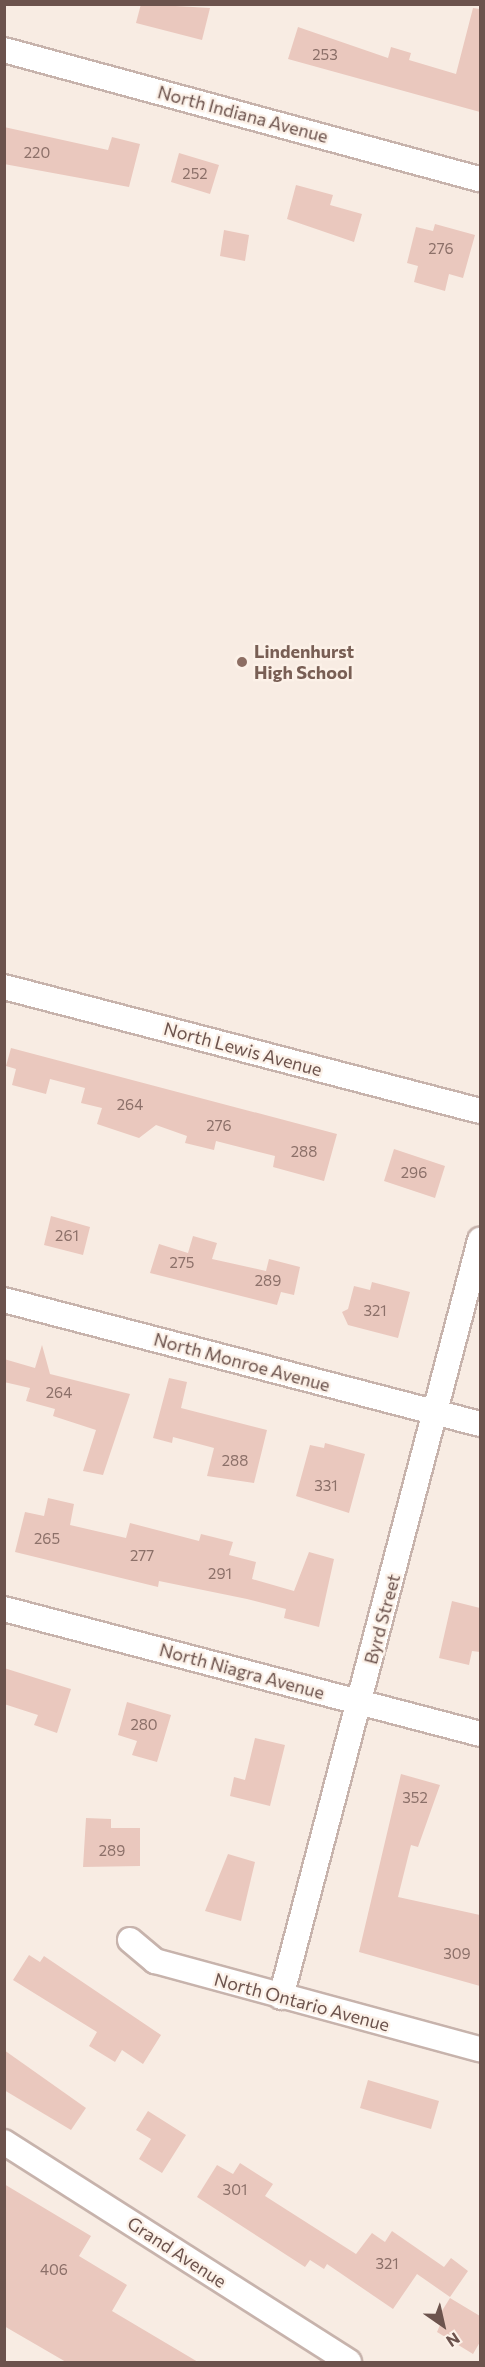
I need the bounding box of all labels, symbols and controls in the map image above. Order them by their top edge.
house number: 253 [312,46,338,64]
street label: North Indiana Avenue [155,81,331,147]
house number: 220 [24,144,50,162]
house number: 252 [182,165,208,183]
house number: 276 [428,240,454,258]
place label: Lindenhurst High School [254,641,354,684]
marker: Lindenhurst High School [235,655,249,669]
street label: North Lewis Avenue [162,1017,324,1081]
house number: 264 [117,1096,143,1114]
house number: 276 [206,1117,232,1135]
house number: 288 [291,1143,317,1161]
house number: 296 [401,1164,427,1182]
house number: 261 [55,1227,79,1245]
house number: 275 [170,1254,194,1272]
house number: 289 [255,1272,281,1290]
house number: 321 [363,1302,387,1320]
street label: North Monroe Avenue [152,1328,332,1396]
house number: 264 [46,1384,72,1402]
house number: 288 [222,1452,248,1470]
house number: 331 [314,1477,338,1495]
house number: 265 [34,1530,60,1548]
house number: 277 [130,1547,154,1565]
house number: 291 [208,1565,232,1583]
street label: Byrd Street [360,1572,404,1666]
street label: North Niagra Avenue [157,1639,327,1703]
house number: 280 [130,1716,158,1734]
house number: 352 [402,1789,428,1807]
house number: 289 [99,1842,125,1860]
house number: 309 [443,1945,471,1963]
street label: North Ontario Avenue [212,1968,392,2036]
house number: 301 [223,2181,247,2199]
street label: Grand Avenue [123,2212,231,2292]
house number: 321 [375,2255,399,2273]
house number: 406 [40,2261,68,2279]
north arrow [413,2295,473,2355]
text: N [443,2329,464,2352]

